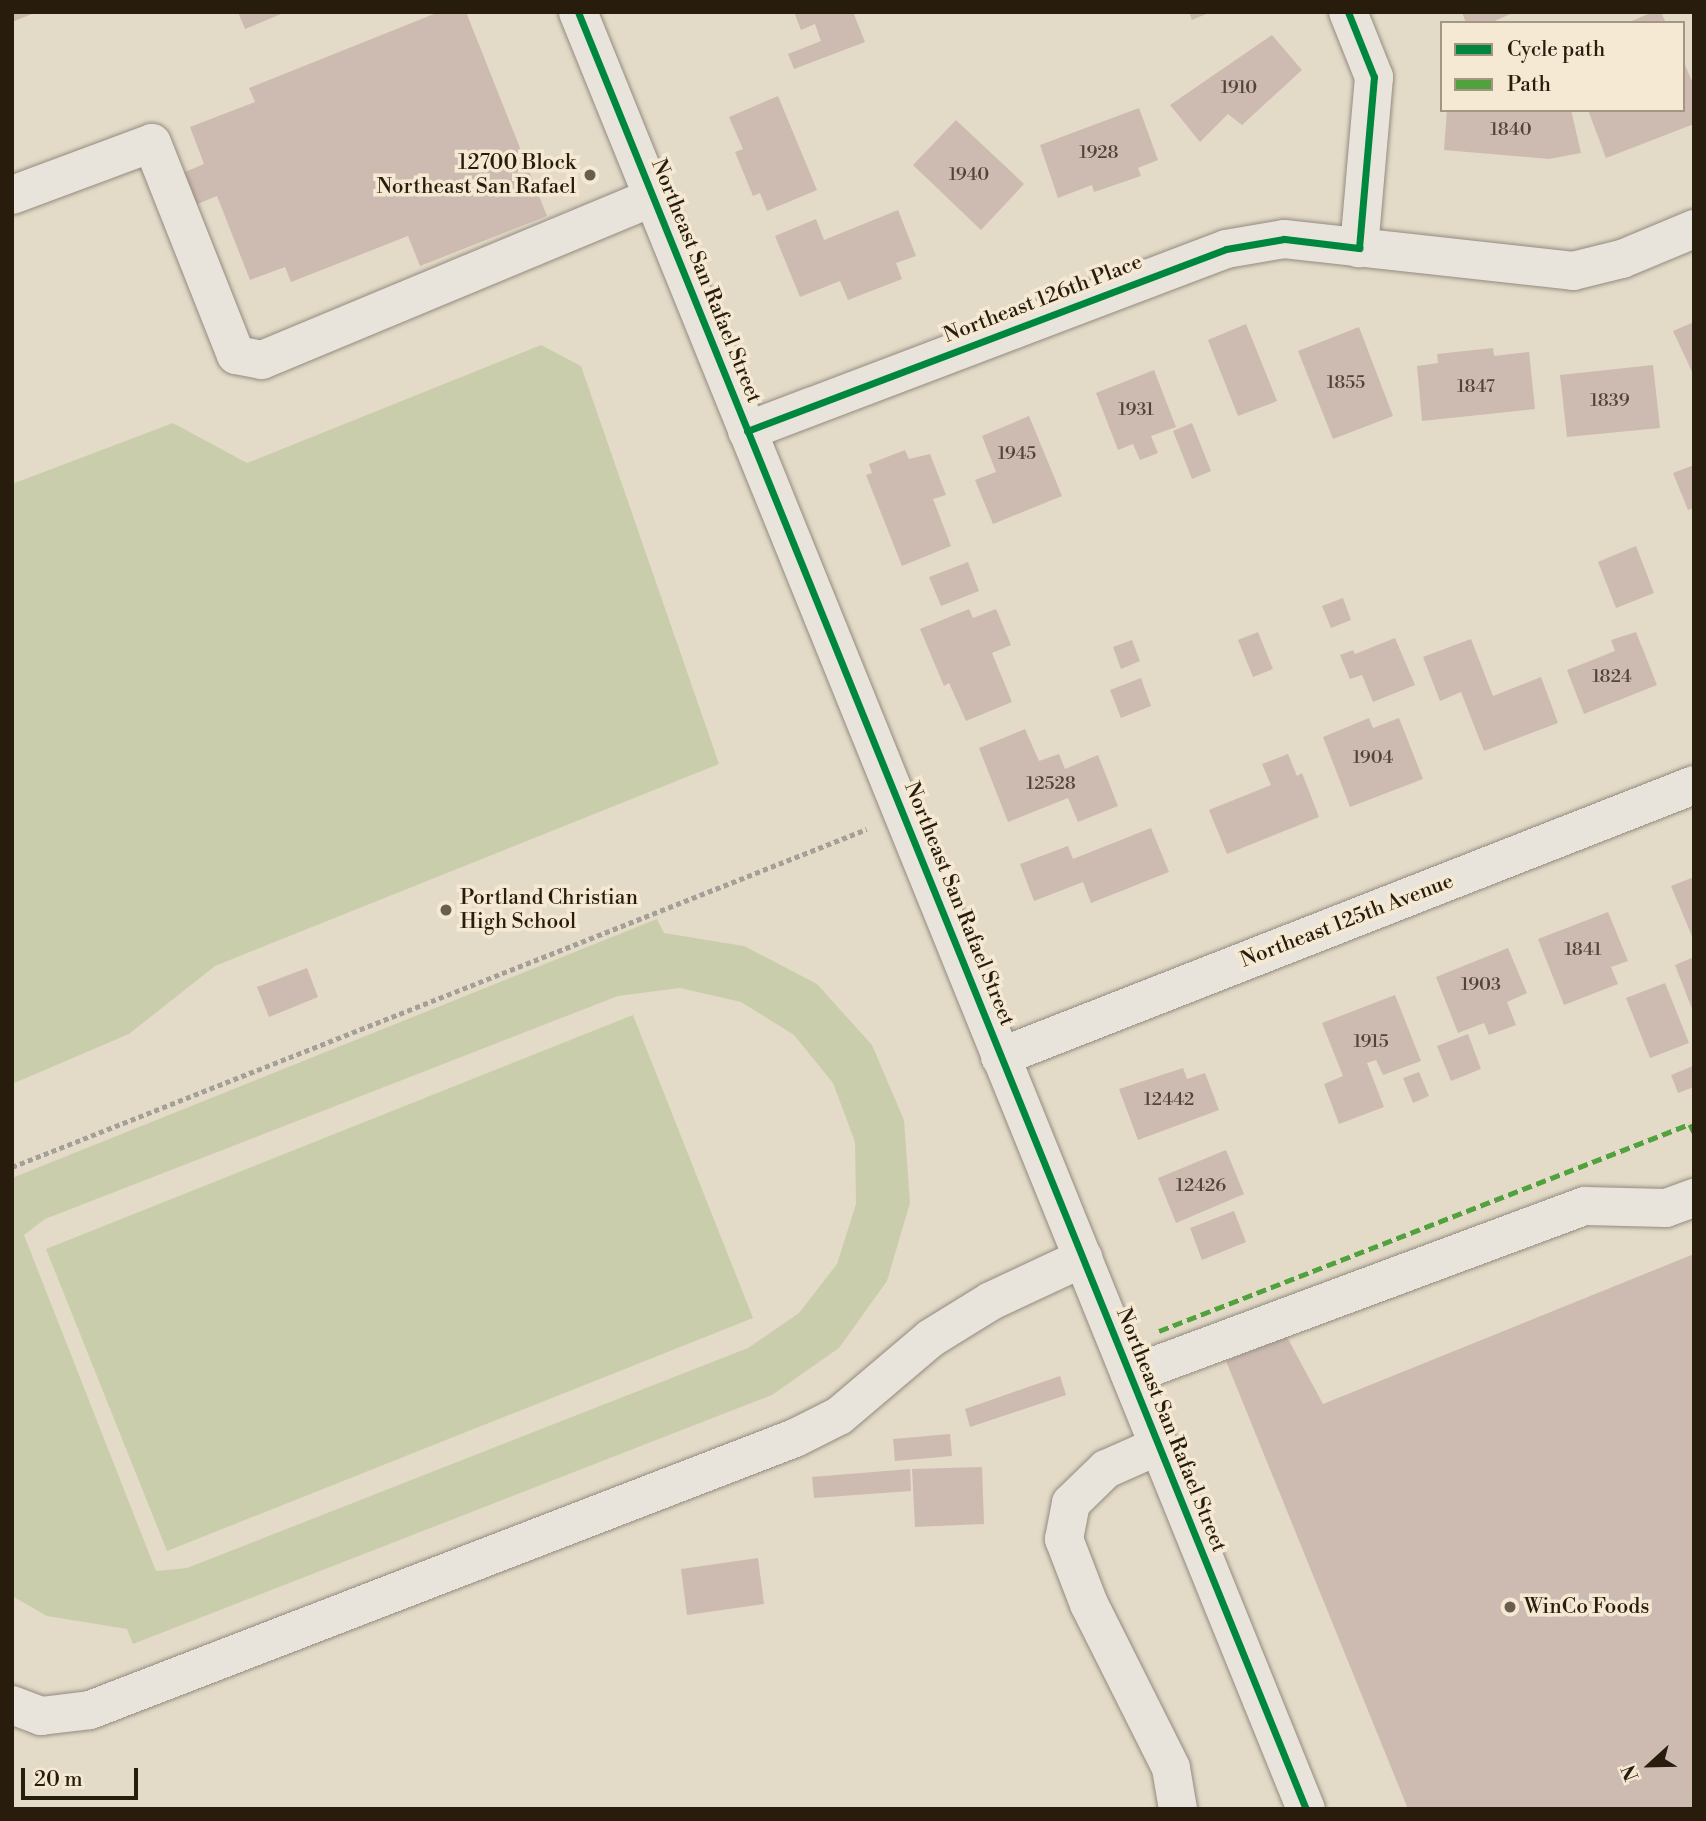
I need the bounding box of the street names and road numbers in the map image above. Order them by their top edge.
street label: Northeast San Rafael Street [645,155,767,407]
street label: Northeast 126th Place [940,250,1146,348]
street label: Northeast San Rafael Street [898,778,1020,1030]
street label: Northeast 125th Avenue [1237,869,1457,973]
street label: Northeast San Rafael Street [1110,1304,1232,1556]

